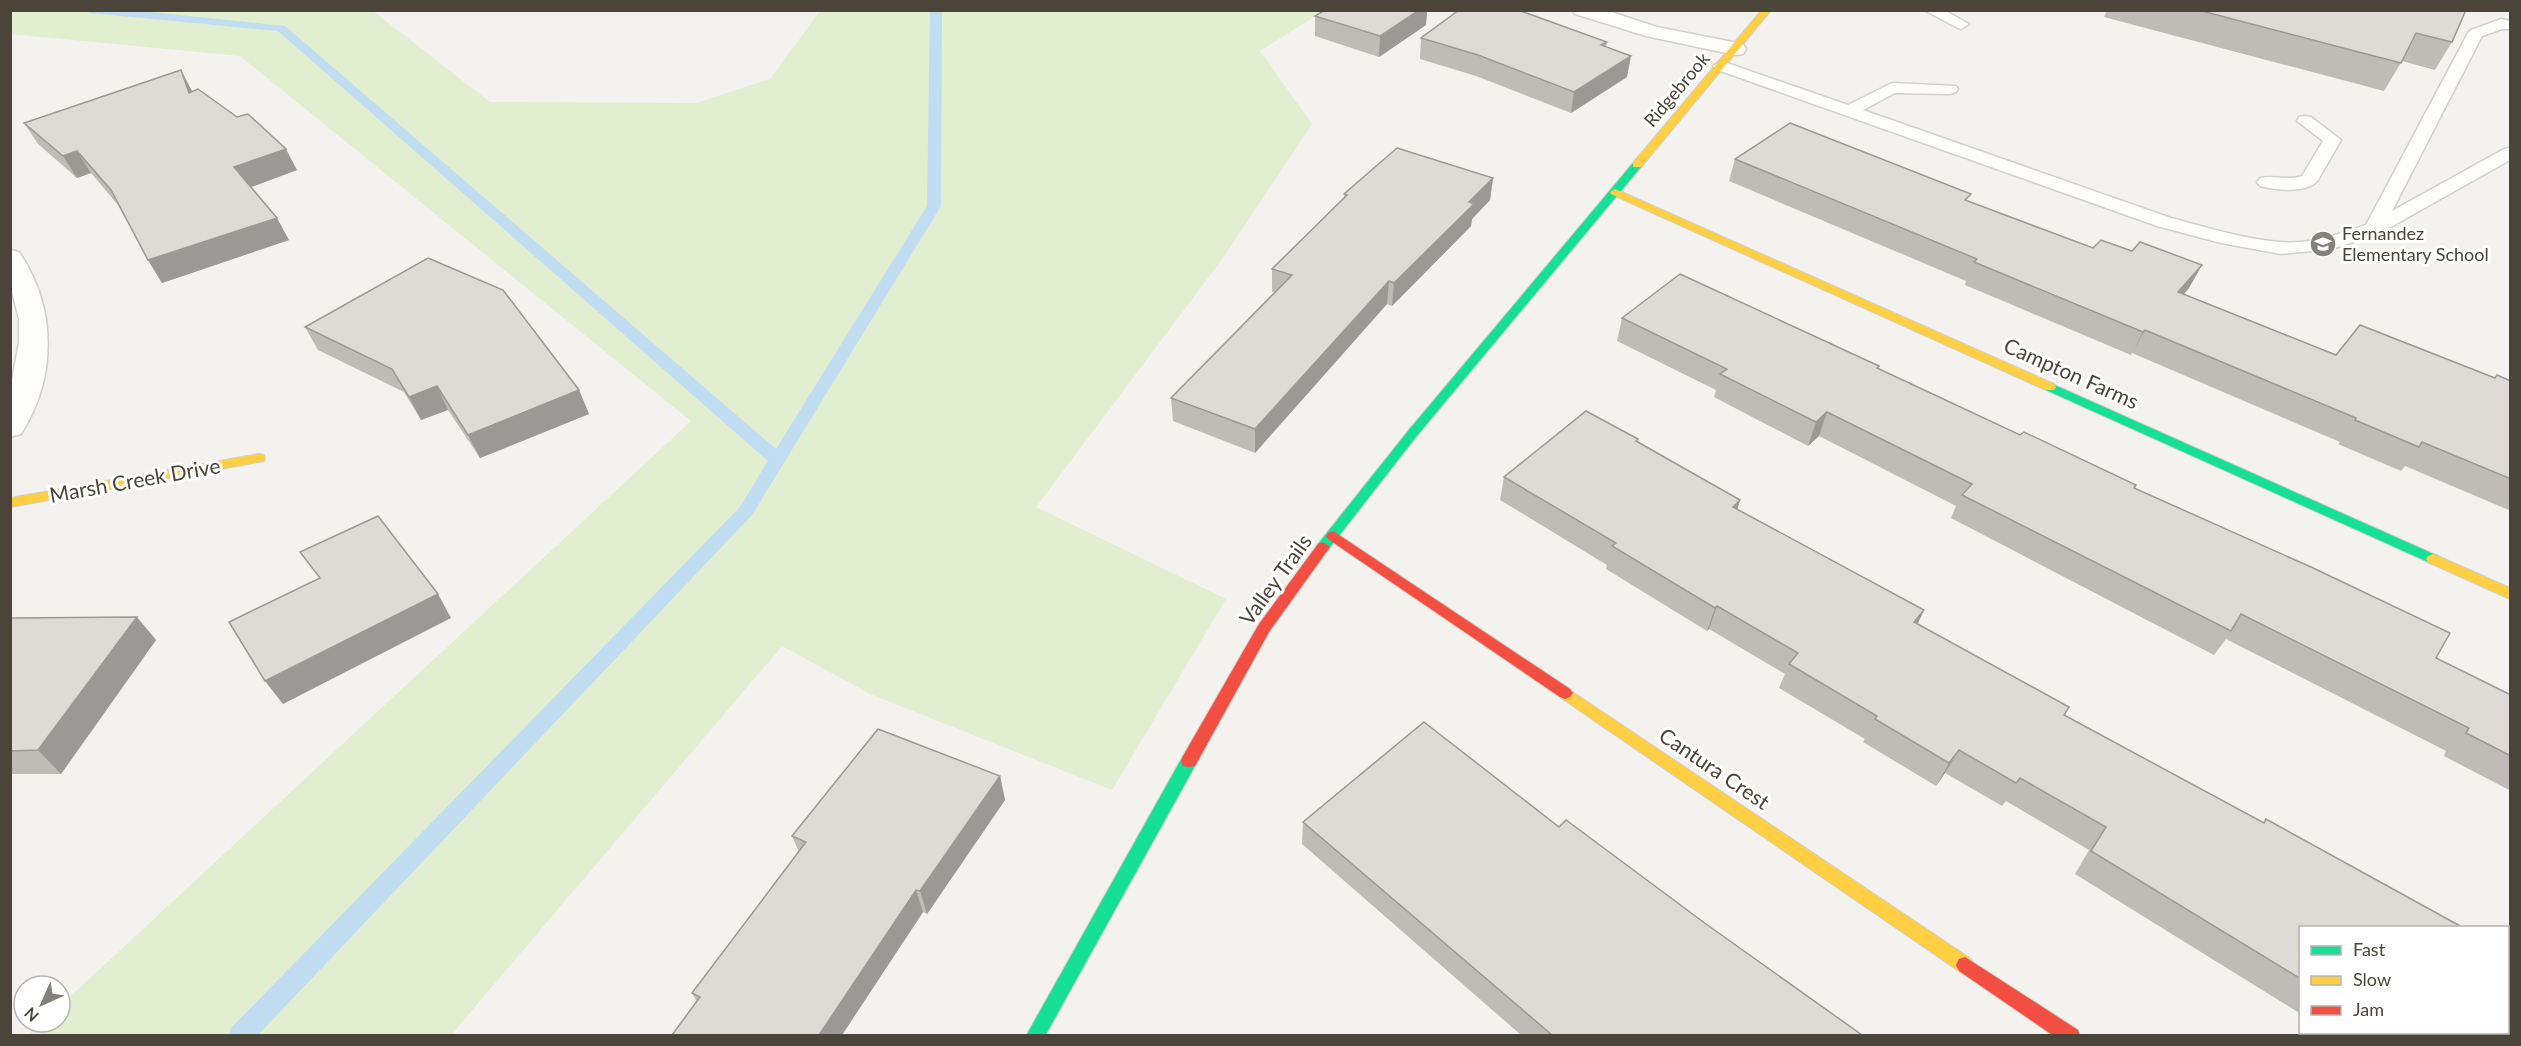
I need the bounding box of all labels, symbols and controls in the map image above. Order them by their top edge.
street label: Ridgebrook [1639,47,1714,131]
place label: Fernandez Elementary School [2342,222,2489,265]
school or university icon: Fernandez Elementary School [2308,229,2338,259]
street label: Campton Farms [2000,332,2143,413]
street label: Marsh Creek Drive [47,452,222,507]
street label: Valley Trails [1234,529,1316,629]
street label: Cantura Crest [1655,722,1775,814]
legend [2299,926,2509,1034]
text: Fast [2353,938,2386,960]
text: Slow [2353,968,2391,990]
north arrow [12,974,72,1034]
text: Jam [2353,998,2384,1020]
text: N [20,1004,42,1026]

